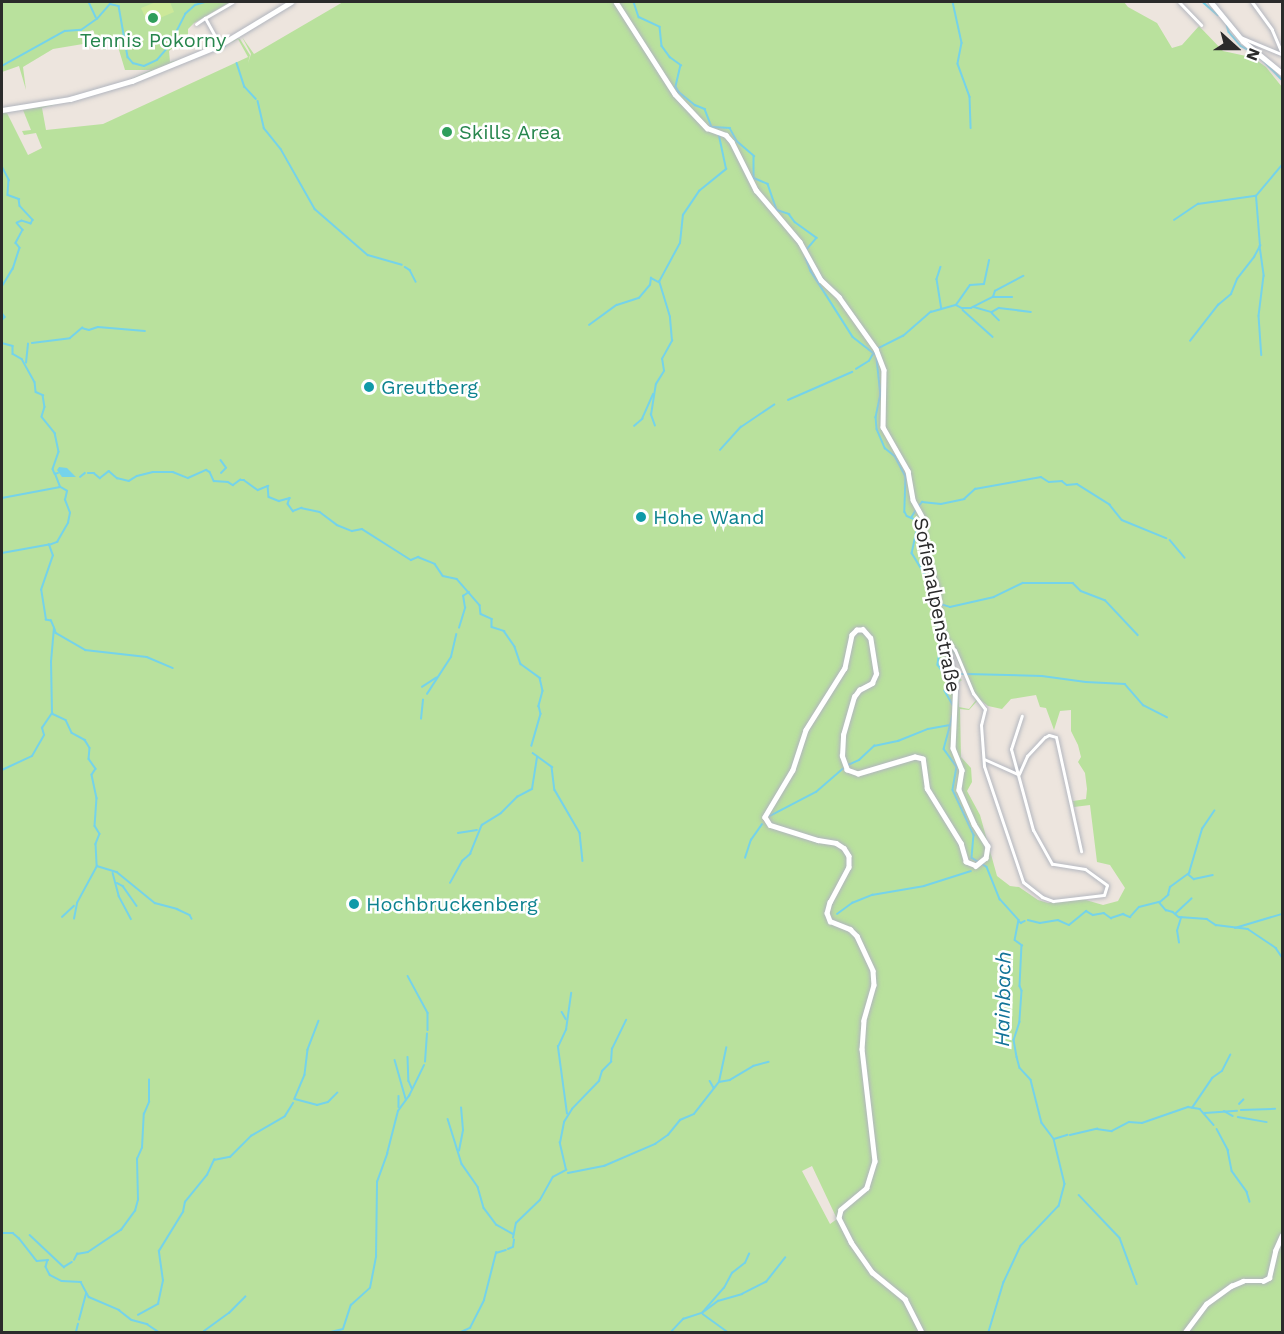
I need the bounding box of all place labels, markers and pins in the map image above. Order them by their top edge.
marker: Tennis Pokorny [146,11,160,25]
place label: Tennis Pokorny [80,28,226,52]
place label: Skills Area [459,120,562,144]
marker: Skills Area [440,125,454,139]
place label: Greutberg [381,375,478,399]
marker: Greutberg [362,380,376,394]
place label: Hohe Wand [653,505,765,529]
marker: Hohe Wand [634,510,648,524]
place label: Hochbruckenberg [366,892,538,916]
marker: Hochbruckenberg [347,897,361,911]

